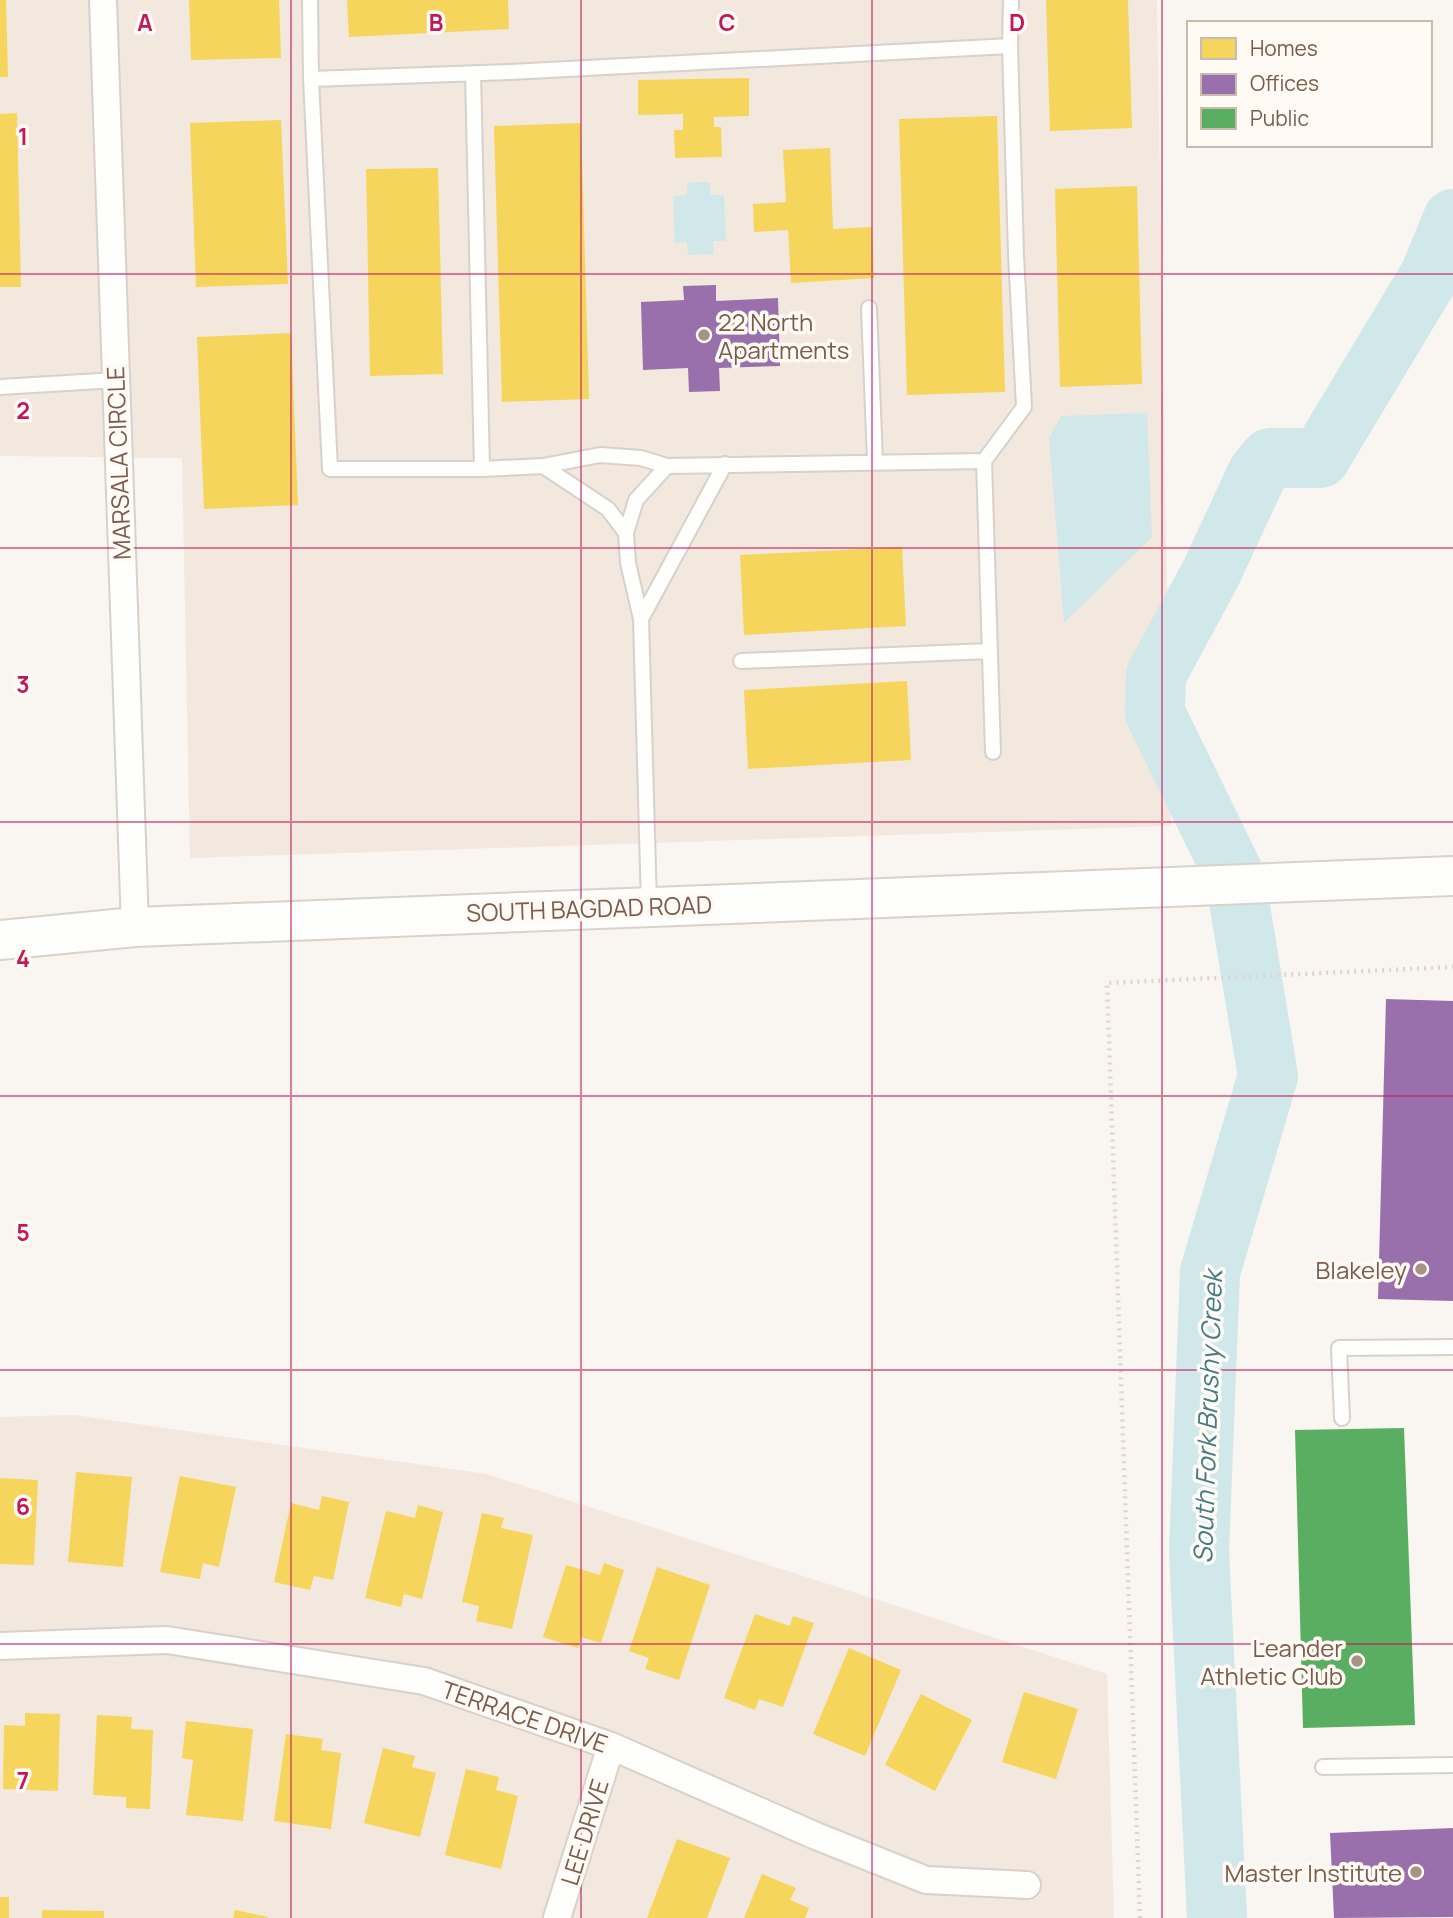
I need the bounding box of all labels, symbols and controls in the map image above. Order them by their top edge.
text: A [137,6,153,38]
text: B [429,6,443,38]
text: C [719,6,736,38]
text: D [1009,6,1025,38]
legend [1187,21,1432,147]
text: Homes [1250,34,1318,62]
text: Offices [1250,69,1319,97]
text: Public [1250,104,1309,132]
text: 1 [18,120,28,152]
place label: 22 North Apartments [718,305,849,366]
marker: 22 North Apartments [696,327,712,343]
street label: MARSALA CIRCLE [98,366,138,560]
text: 2 [16,394,30,426]
text: 3 [16,668,30,700]
street label: SOUTH BAGDAD ROAD [465,887,713,929]
text: 4 [16,942,30,974]
text: 5 [16,1216,30,1248]
place label: Blakeley [1316,1253,1407,1286]
marker: Blakeley [1413,1261,1429,1277]
water label: South Fork Brushy Creek [1184,1266,1230,1564]
text: 6 [16,1490,30,1522]
place label: Leander Athletic Club [1200,1631,1343,1692]
marker: Leander Athletic Club [1349,1653,1365,1669]
street label: TERRACE DRIVE [438,1672,612,1760]
text: 7 [17,1764,29,1796]
street label: LEE DRIVE [552,1775,616,1889]
place label: Master Institute [1225,1856,1402,1889]
marker: Master Institute [1408,1864,1424,1880]

